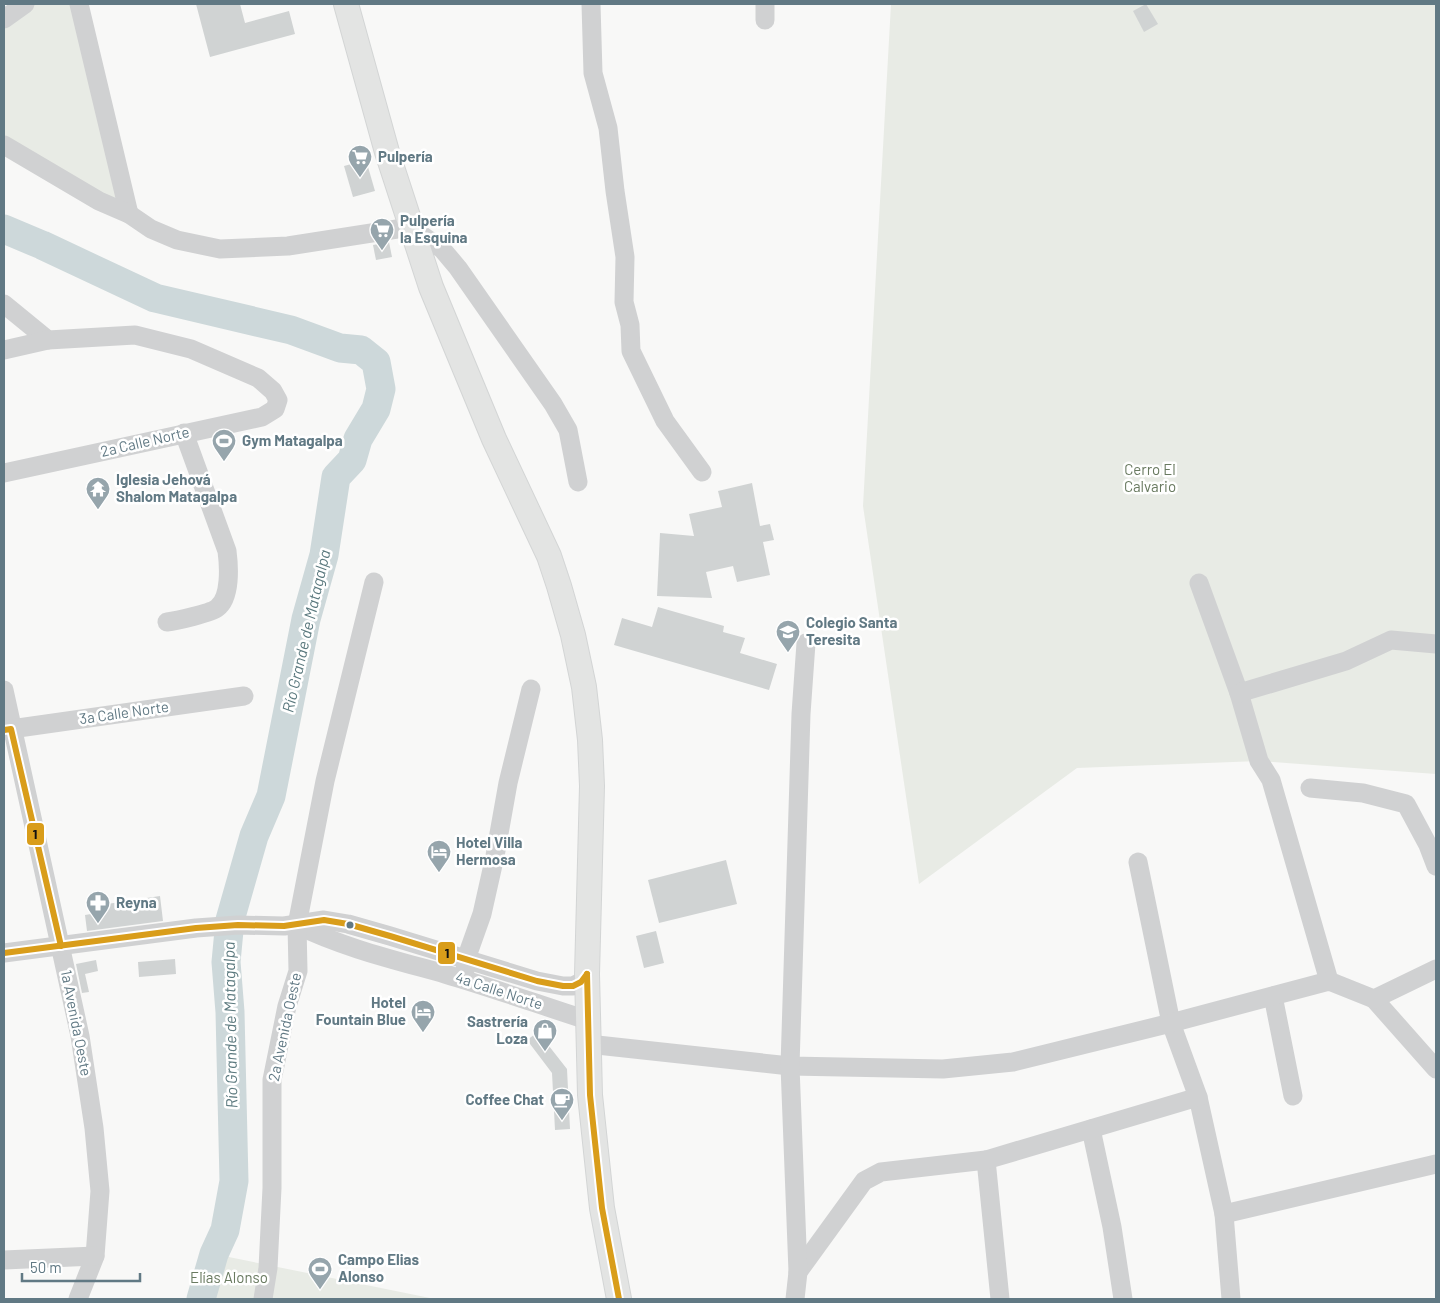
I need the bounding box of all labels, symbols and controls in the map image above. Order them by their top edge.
supermarket icon: Pulpería [347,144,373,178]
place label: Pulpería [378,147,433,165]
place label: Pulpería la Esquina [400,211,468,246]
supermarket icon: Pulpería la Esquina [369,217,395,251]
street label: 2a Calle Norte [99,422,191,460]
sports icon: Gym Matagalpa [211,428,237,462]
place label: Gym Matagalpa [242,431,343,449]
park label: Cerro El Calvario [1124,460,1176,495]
place label: Iglesia Jehová Shalom Matagalpa [116,470,237,505]
temple icon: Iglesia Jehová Shalom Matagalpa [85,476,111,510]
water label: Río Grande de Matagalpa [278,548,334,714]
place label: Colegio Santa Teresita [806,613,897,648]
school or university icon: Colegio Santa Teresita [775,619,801,653]
street label: 3a Calle Norte [78,697,170,727]
line badge: 1 [26,822,45,846]
text: 1 [33,825,38,842]
place label: Hotel Villa Hermosa [456,833,522,868]
hotel icon: Hotel Villa Hermosa [426,839,452,873]
pharmacy icon: Reyna [85,890,111,924]
place label: Reyna [116,893,157,911]
unlabelled marker [345,920,355,930]
line badge: 1 [437,941,456,965]
water label: Río Grande de Matagalpa [219,942,240,1109]
text: 1 [445,944,450,961]
street label: 4a Calle Norte [453,967,545,1013]
street label: 1a Avenida Oeste [58,968,96,1077]
street label: 2a Avenida Oeste [264,971,304,1083]
place label: Hotel Fountain Blue [316,993,406,1028]
hotel icon: Hotel Fountain Blue [410,999,436,1033]
place label: Sastrería Loza [467,1012,528,1047]
shop icon: Sastrería Loza [532,1018,558,1052]
cafe icon: Coffee Chat [549,1087,575,1121]
place label: Coffee Chat [465,1090,544,1108]
scale bar [22,1250,140,1282]
place label: Campo Elias Alonso [338,1250,420,1285]
sports icon: Campo Elias Alonso [307,1256,333,1290]
text: 50 m [30,1258,62,1276]
park label: Elías Alonso [190,1268,268,1286]

